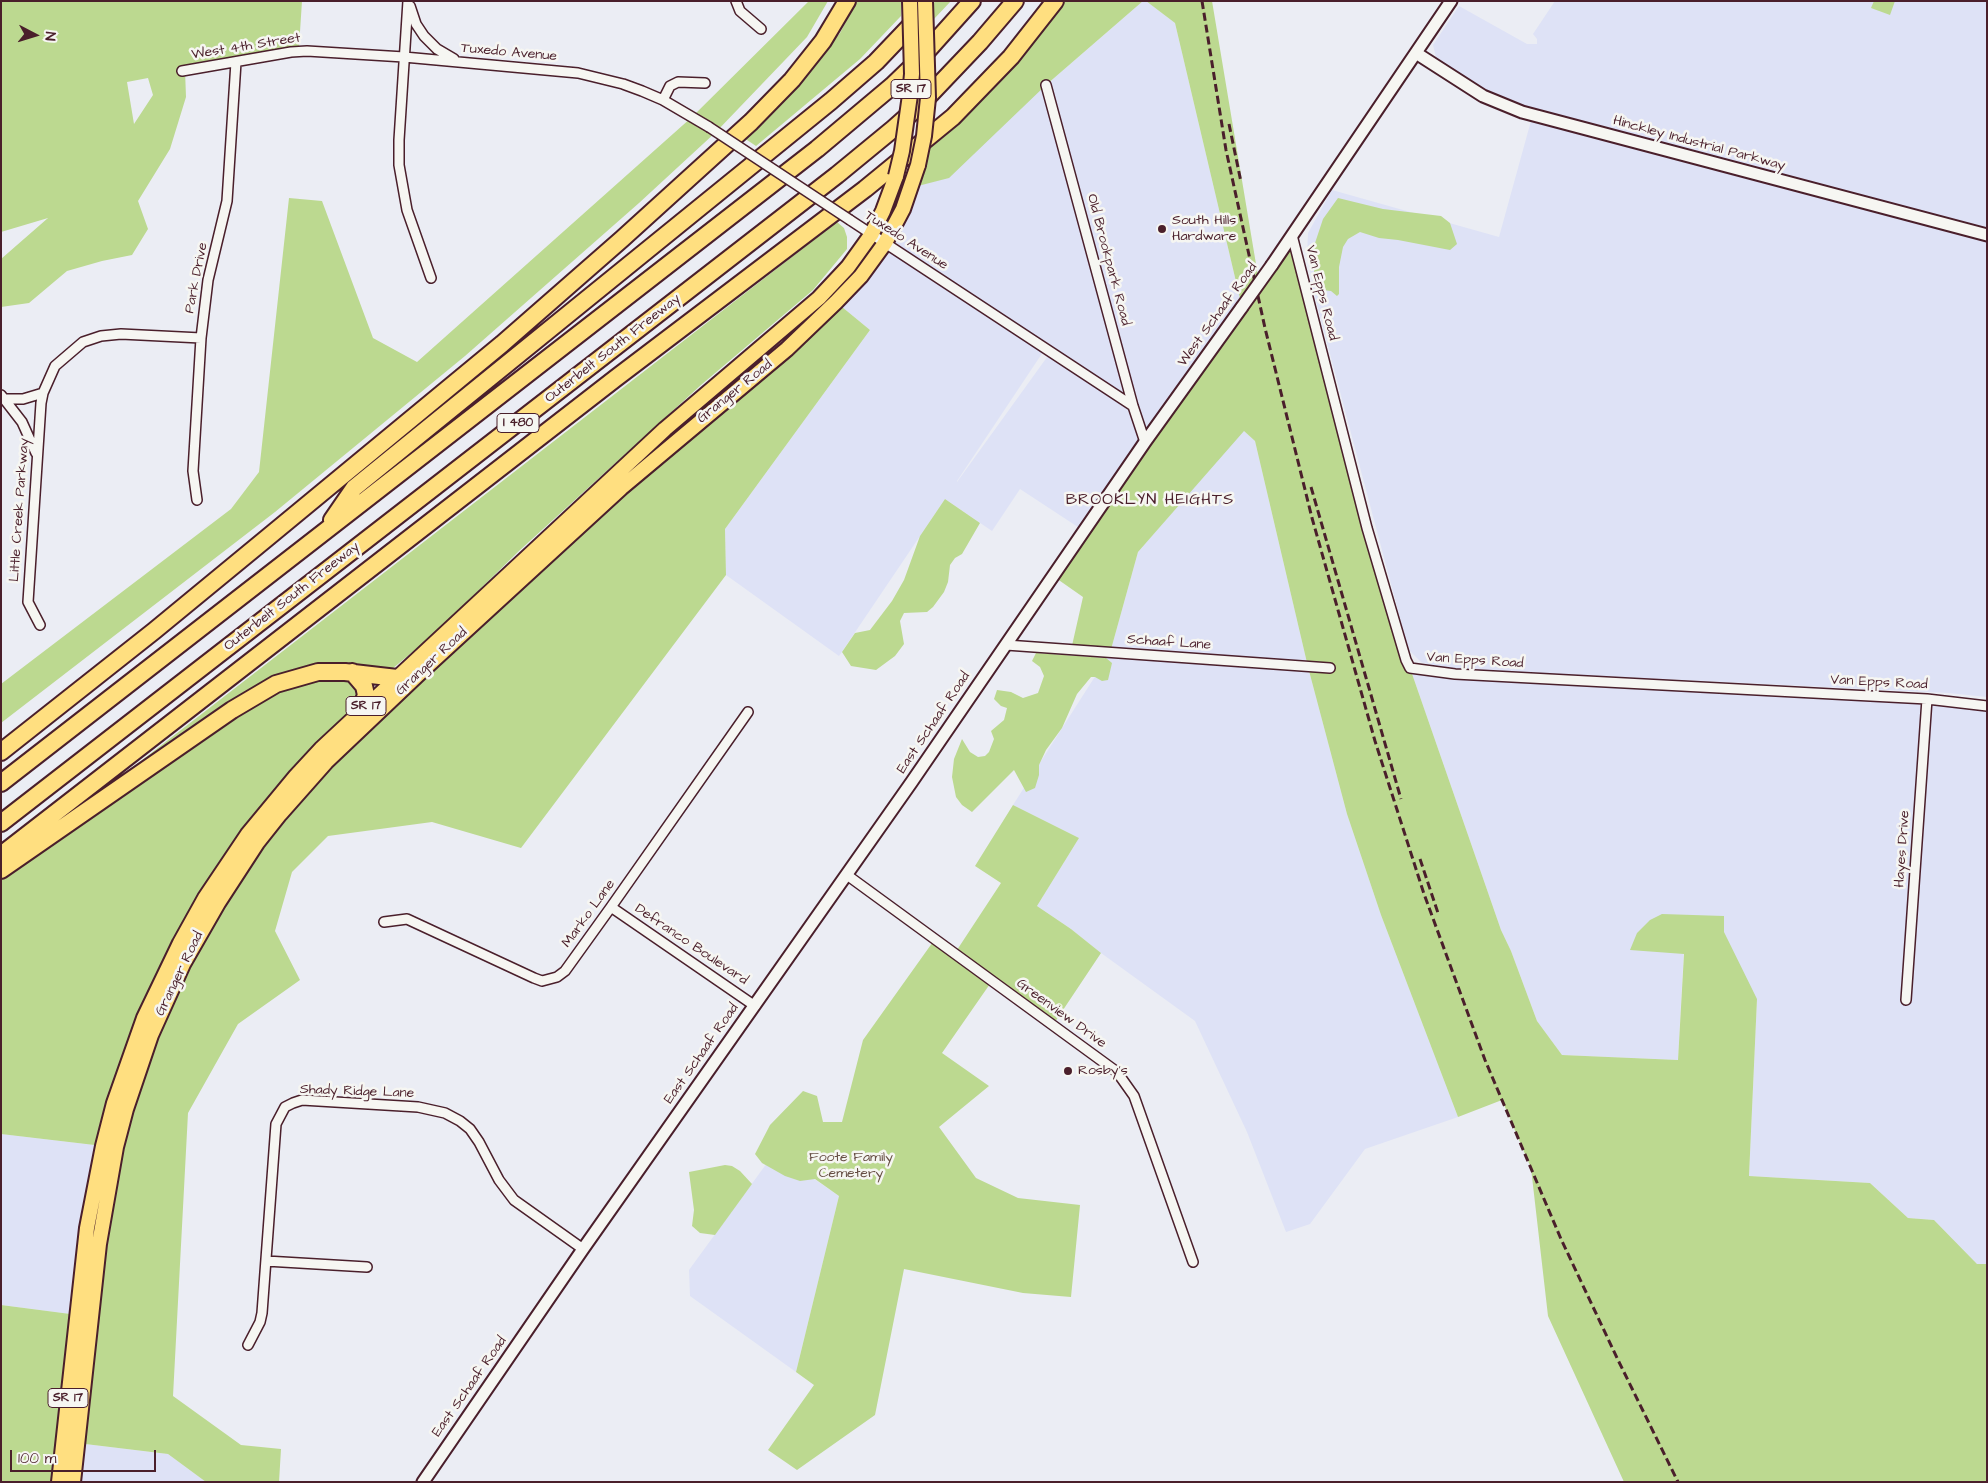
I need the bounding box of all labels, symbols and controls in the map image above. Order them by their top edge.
north arrow [10,10,60,60]
street label: West 4th Street [190,30,302,64]
text: N [40,31,60,42]
street label: Tuxedo Avenue [460,40,558,66]
road number: SR 17 [891,80,931,98]
street label: Hinckley Industrial Parkway [1611,113,1787,175]
street label: Old Brookpark Road [1082,192,1134,328]
street label: Tuxedo Avenue [861,208,951,274]
place label: South Hills Hardware [1172,213,1236,246]
marker: South Hills Hardware [1156,223,1168,235]
street label: Park Drive [182,241,212,315]
street label: Van Epps Road [1301,244,1341,342]
street label: West Schaaf Road [1175,260,1261,370]
street label: Outerbelt South Freeway [542,291,684,407]
street label: Granger Road [694,357,776,427]
road number: I 480 [497,413,539,432]
street label: Little Creek Parkway [7,438,33,582]
district label: BROOKLYN HEIGHTS [1064,491,1236,511]
street label: Outerbelt South Freeway [221,539,363,655]
street label: Granger Road [393,625,471,699]
street label: Schaaf Lane [1126,632,1212,654]
street label: Van Epps Road [1426,649,1524,673]
street label: East Schaaf Road [894,669,974,777]
street label: Van Epps Road [1830,672,1928,694]
road number: SR 17 [346,696,386,716]
street label: Hayes Drive [1892,810,1914,888]
street label: Marko Lane [559,877,619,951]
street label: Defranco Boulevard [631,901,751,989]
street label: Granger Road [152,929,208,1019]
street label: Greenview Drive [1013,976,1109,1052]
street label: East Schaaf Road [661,1001,743,1107]
place label: Rosby's [1078,1063,1128,1079]
marker: Rosby's [1062,1065,1074,1077]
street label: Shady Ridge Lane [299,1082,415,1102]
park label: Foote Family Cemetery [809,1150,893,1182]
street label: East Schaaf Road [429,1334,511,1440]
road number: SR 17 [48,1389,88,1408]
scale bar [12,1440,159,1472]
text: 100 m [18,1448,57,1469]

